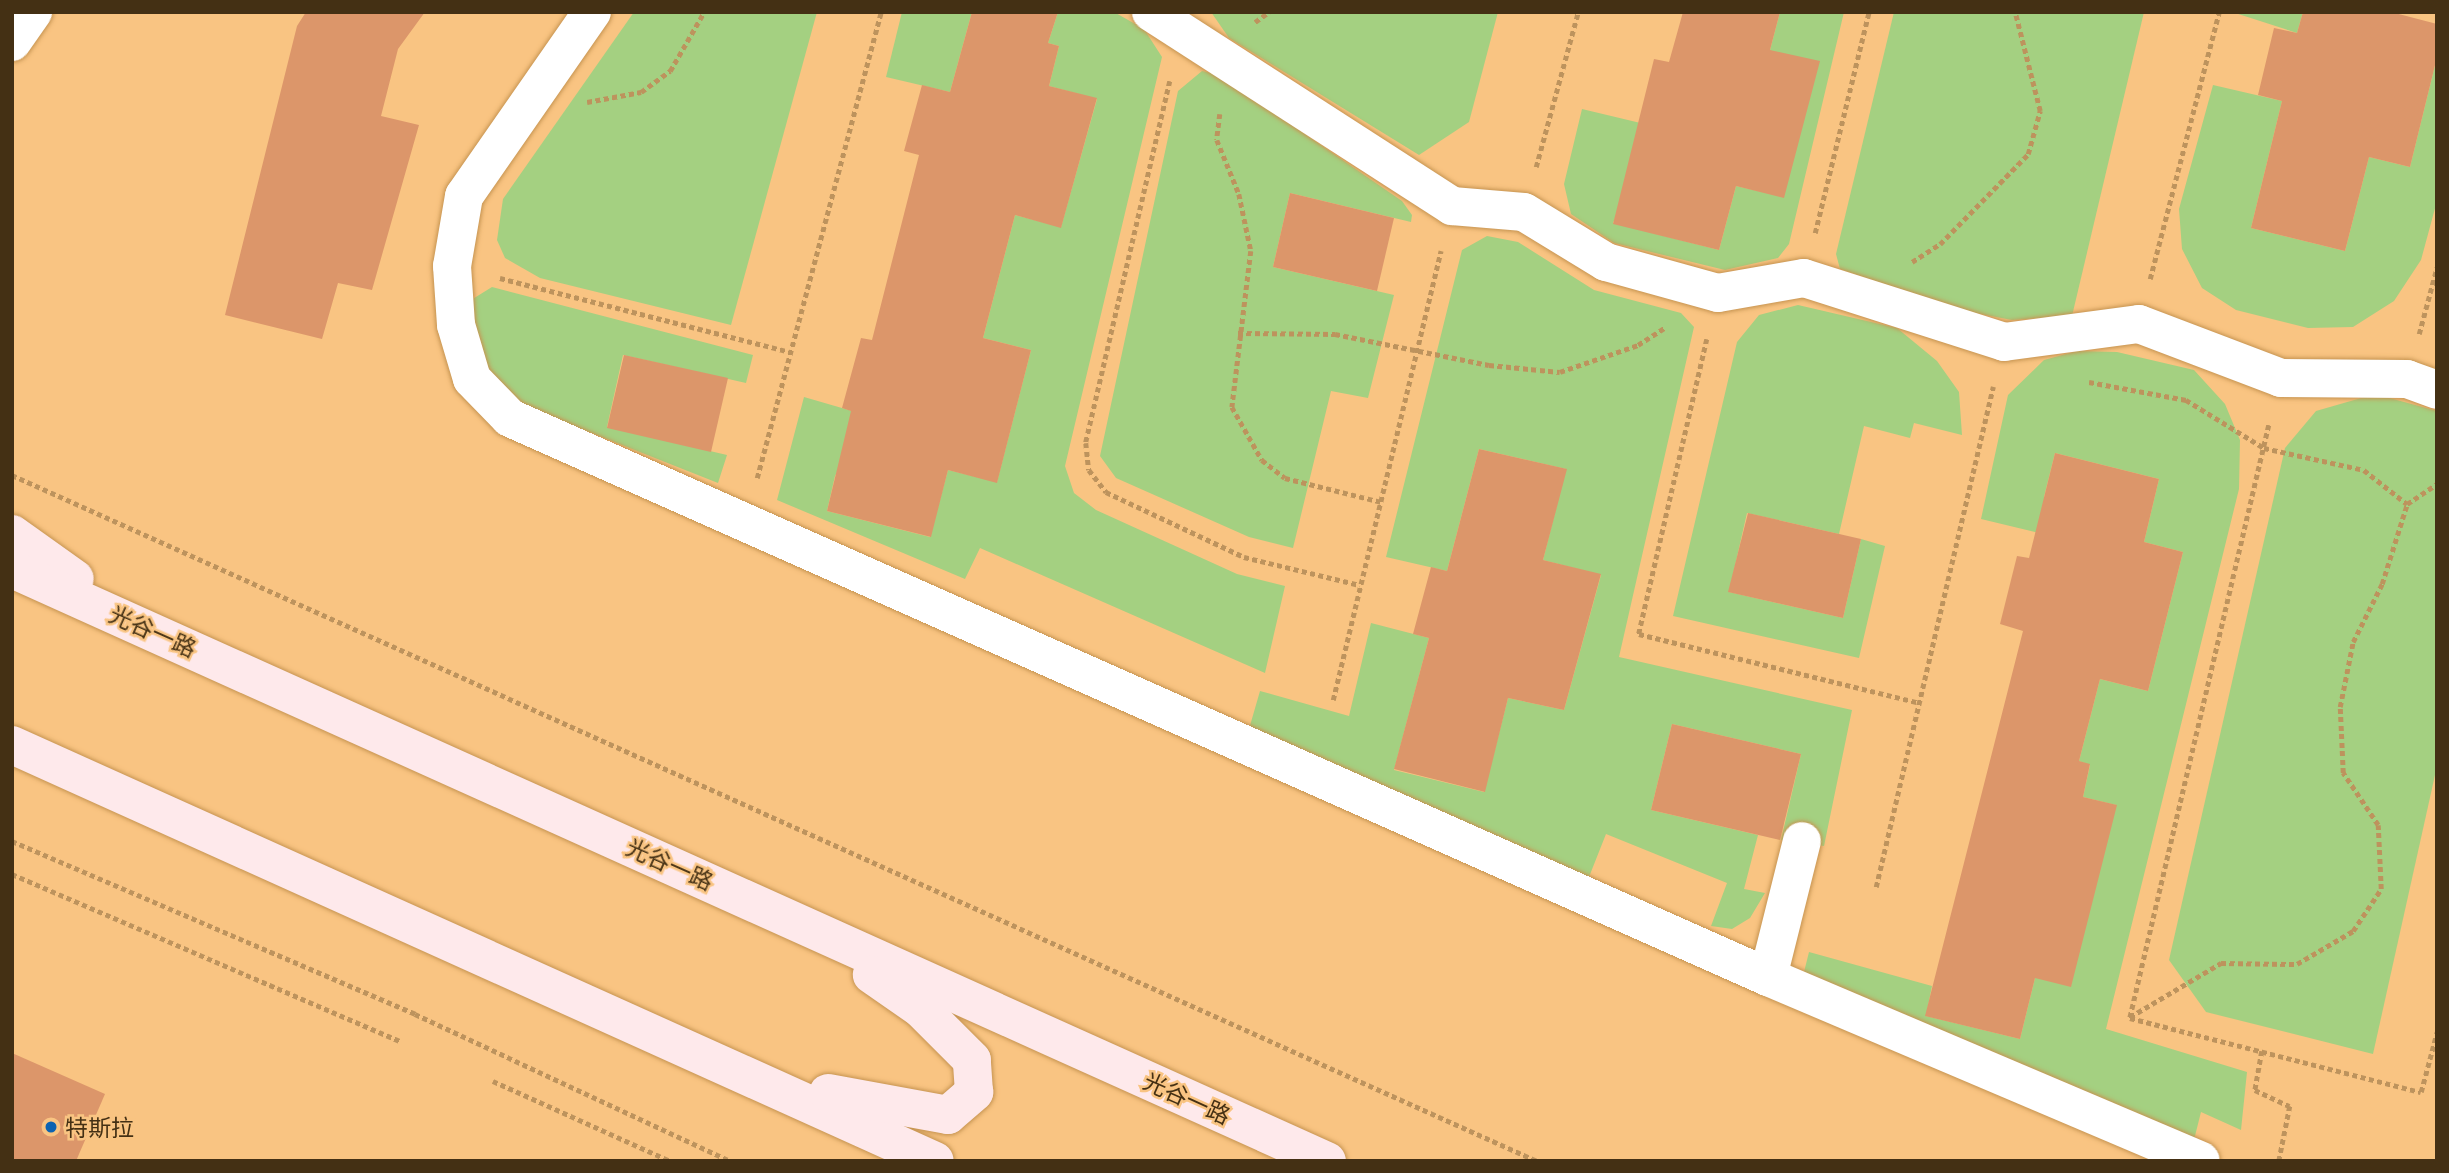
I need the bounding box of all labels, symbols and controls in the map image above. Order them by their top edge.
street label: 光谷一路 [105,600,201,662]
street label: 光谷一路 [622,833,718,895]
street label: 光谷一路 [1139,1067,1235,1129]
place label: 特斯拉 [65,1113,134,1141]
marker: 特斯拉 [43,1119,59,1135]

